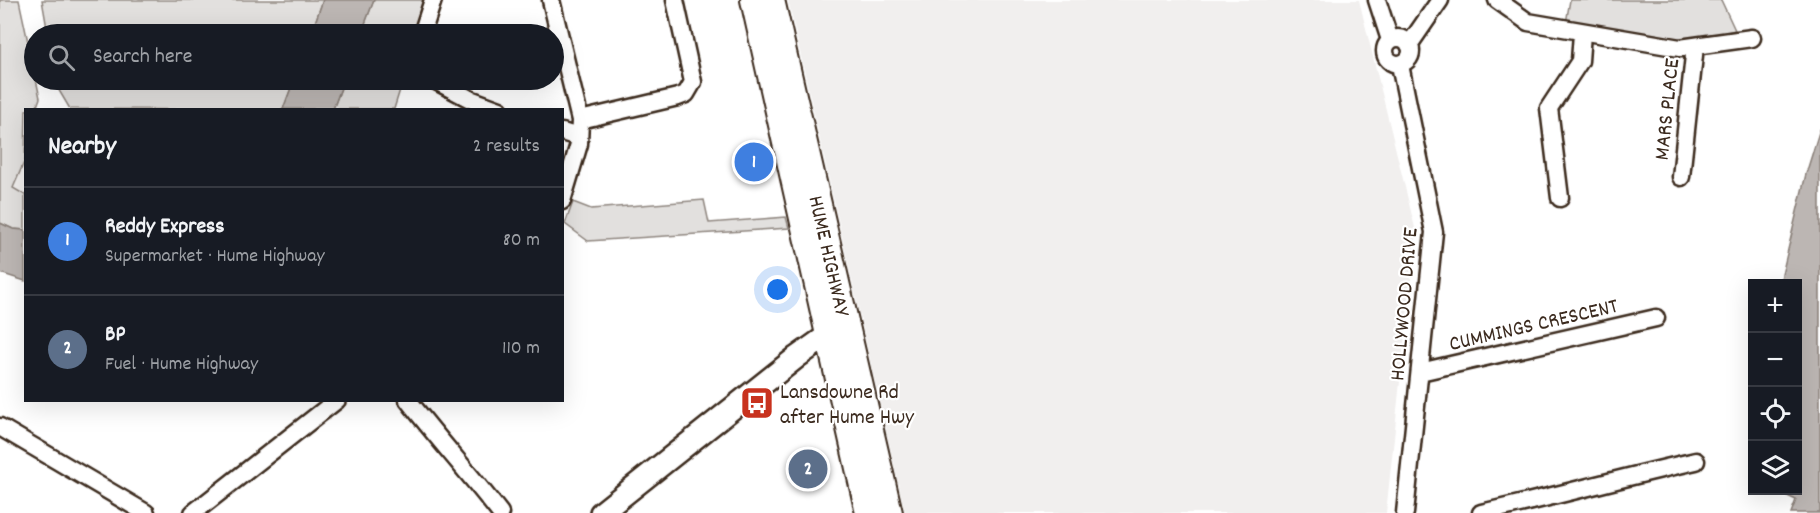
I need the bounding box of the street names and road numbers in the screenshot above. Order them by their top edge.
street label: MARS PLACE [1648,57,1689,162]
street label: HUME HIGHWAY [798,193,856,320]
street label: HOLLYWOOD DRIVE [1383,226,1428,382]
street label: CUMMINGS CRESCENT [1446,292,1622,361]

